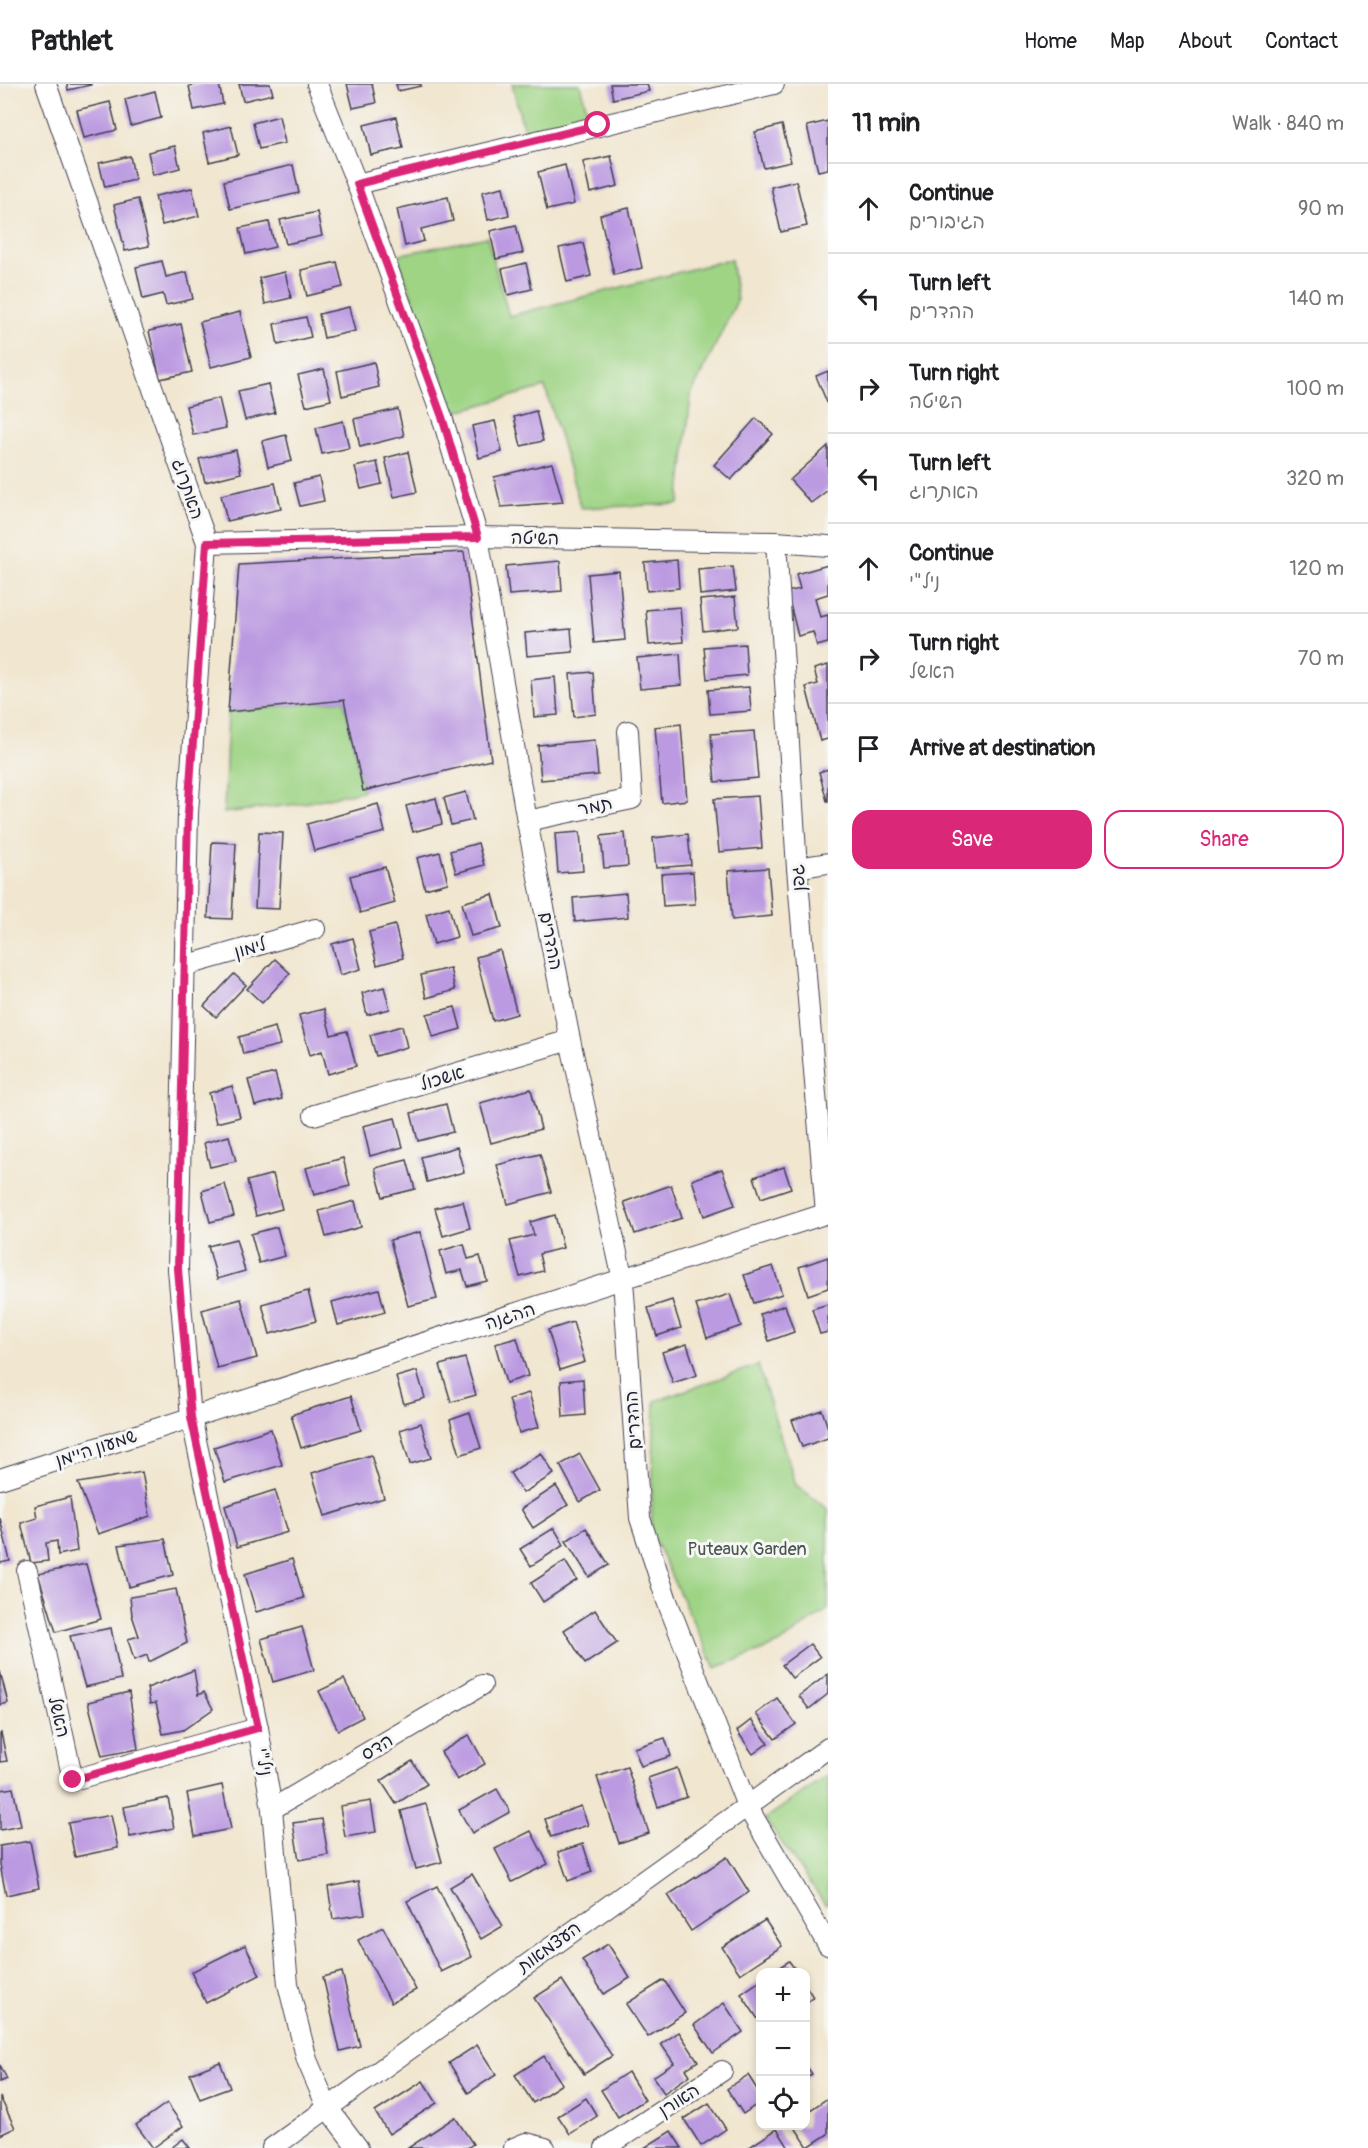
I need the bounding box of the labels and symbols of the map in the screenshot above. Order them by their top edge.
route start [584,111,610,137]
street label: האתרוג [166,456,209,523]
street label: השיטה [511,527,559,550]
street label: תמר [576,792,615,821]
street label: גפן [786,864,811,892]
street label: ההדרים [534,910,567,972]
street label: לימון [232,933,270,964]
street label: אשכול [417,1061,467,1096]
street label: ההגנה [482,1298,538,1335]
street label: ההדרים [620,1390,647,1450]
street label: שמעון היימן [52,1424,140,1472]
park label: Puteaux Garden [687,1538,807,1561]
street label: האשל [43,1694,74,1740]
street label: הדס [357,1729,397,1766]
street label: ניל"י [250,1746,277,1778]
route end [59,1766,85,1792]
street label: העצמאות [512,1917,586,1979]
street label: האורן [654,2079,704,2122]

